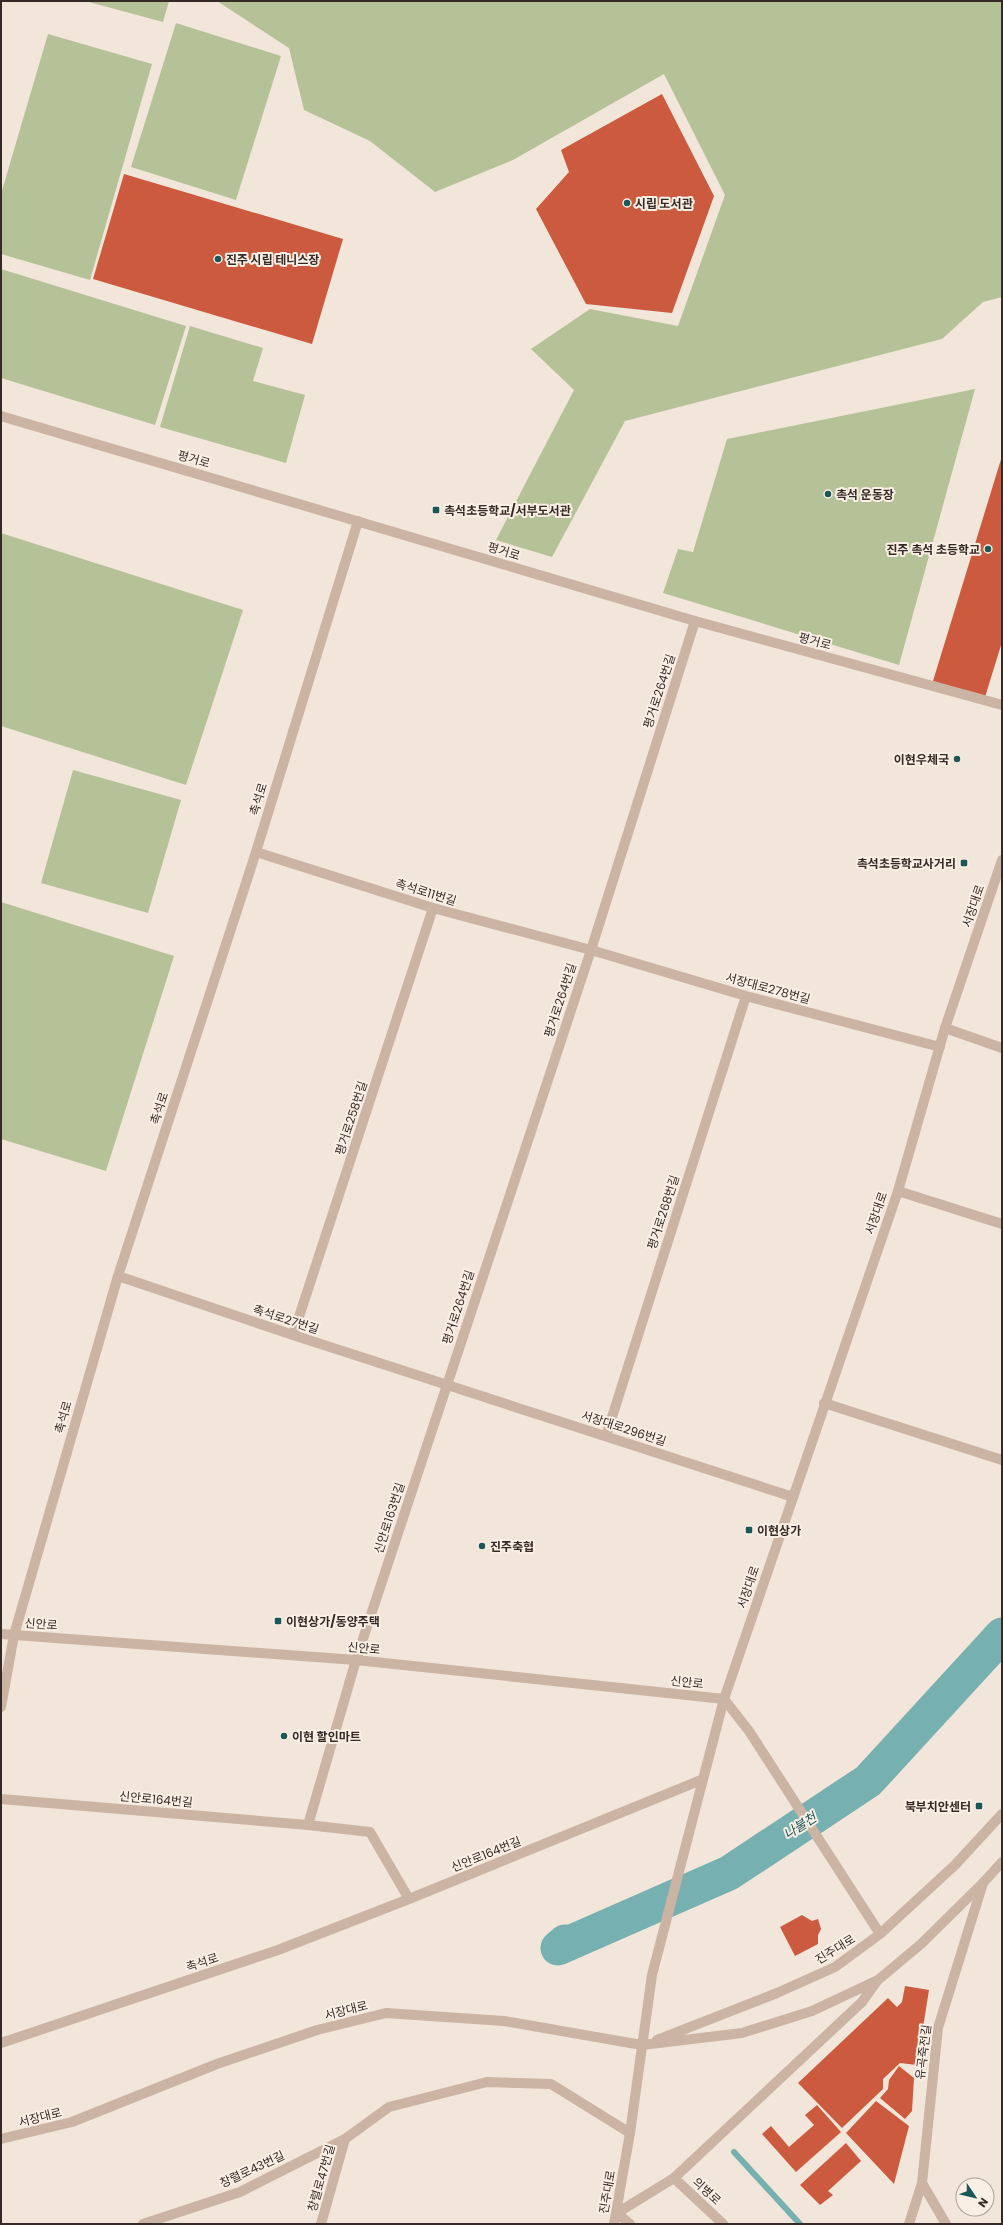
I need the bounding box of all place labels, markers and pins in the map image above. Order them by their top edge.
place label: 시립 도서관 [635,195,693,212]
marker: 시립 도서관 [622,198,632,208]
place label: 진주 시립 테니스장 [226,251,319,268]
marker: 진주 시립 테니스장 [213,254,223,264]
place label: 촉석 운동장 [836,486,894,503]
marker: 촉석 운동장 [823,489,833,499]
place label: 촉석초등학교/서부도서관 [444,502,571,519]
marker: 촉석초등학교/서부도서관 [431,505,441,515]
place label: 진주 촉석 초등학교 [887,541,980,558]
marker: 진주 촉석 초등학교 [983,544,993,554]
place label: 이현우체국 [894,751,949,768]
marker: 이현우체국 [952,754,962,764]
place label: 촉석초등학교사거리 [857,855,956,872]
marker: 촉석초등학교사거리 [959,858,969,868]
place label: 이현상가 [757,1522,801,1539]
marker: 이현상가 [744,1525,754,1535]
place label: 진주축협 [490,1538,534,1555]
marker: 진주축협 [477,1541,487,1551]
place label: 이현상가/동양주택 [286,1613,380,1630]
marker: 이현상가/동양주택 [273,1616,283,1626]
place label: 이현 할인마트 [292,1728,361,1745]
marker: 이현 할인마트 [279,1731,289,1741]
place label: 북부치안센터 [905,1798,971,1815]
marker: 북부치안센터 [974,1801,984,1811]

